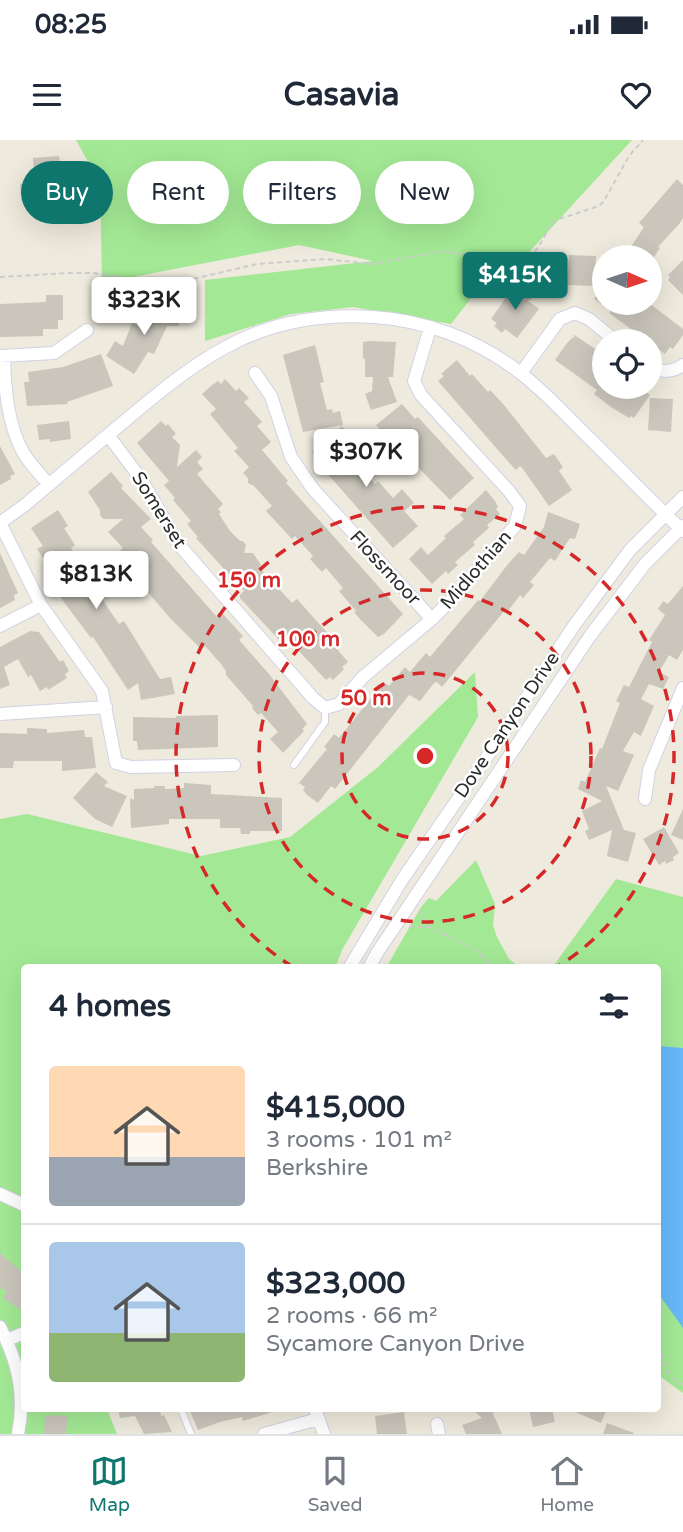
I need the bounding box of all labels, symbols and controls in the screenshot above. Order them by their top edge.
text: 08:25 [35,9,107,40]
icon: menu [28,76,66,114]
text: Casavia [283,76,400,114]
icon: heart [617,76,655,114]
chip: Buy [21,161,113,224]
chip: Rent [127,161,229,224]
chip: Filters [243,161,361,224]
chip: New [375,161,474,224]
north arrow [592,245,662,315]
map controls [592,245,662,399]
pin: $415K [466,253,564,312]
text: $415K [479,261,551,289]
pin: $323K [95,278,193,337]
text: $323K [108,286,180,314]
button: locate [592,329,662,399]
pin: $307K [317,430,415,489]
text: $307K [330,438,402,466]
street label: Somerset [127,468,191,552]
street label: Flossmoor [345,526,426,610]
street label: Midlothian [436,526,516,614]
pin: $813K [47,552,145,611]
text: $813K [60,560,132,588]
text: 150 m [217,568,281,593]
text: 100 m [276,627,340,652]
street label: Dove Canyon Drive [450,648,564,802]
text: 50 m [340,686,392,711]
centre of rings [413,744,437,768]
icon: filters [595,987,633,1025]
text: 4 homes [49,988,171,1025]
text: $415,000 [266,1089,405,1126]
icon: home [105,1094,189,1178]
text: 3 rooms · 101 m² [266,1126,452,1154]
text: Berkshire [266,1154,368,1182]
text: $323,000 [266,1265,405,1302]
icon: home [105,1270,189,1354]
text: 2 rooms · 66 m² [266,1302,437,1330]
text: Sycamore Canyon Drive [266,1330,525,1358]
tab: Map [89,1452,130,1516]
tab: Saved [308,1452,363,1516]
tab: Home [540,1452,594,1516]

